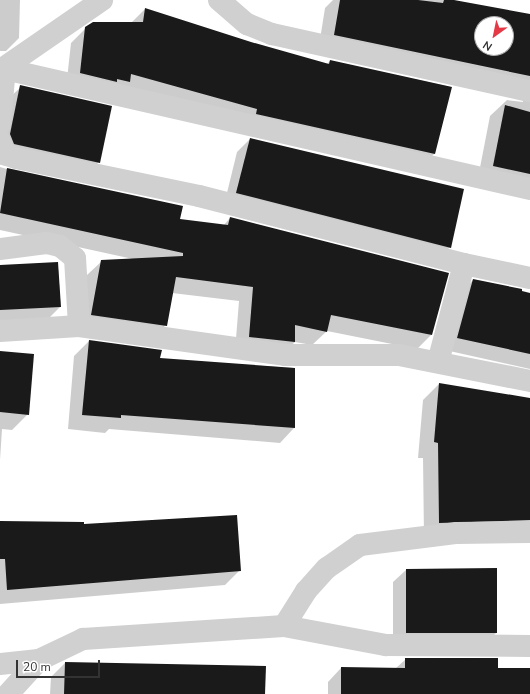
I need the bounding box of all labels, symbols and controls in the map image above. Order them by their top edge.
north arrow [474,16,514,56]
text: N [480,37,495,54]
scale bar [18,652,102,678]
text: 20 m [23,659,51,675]

